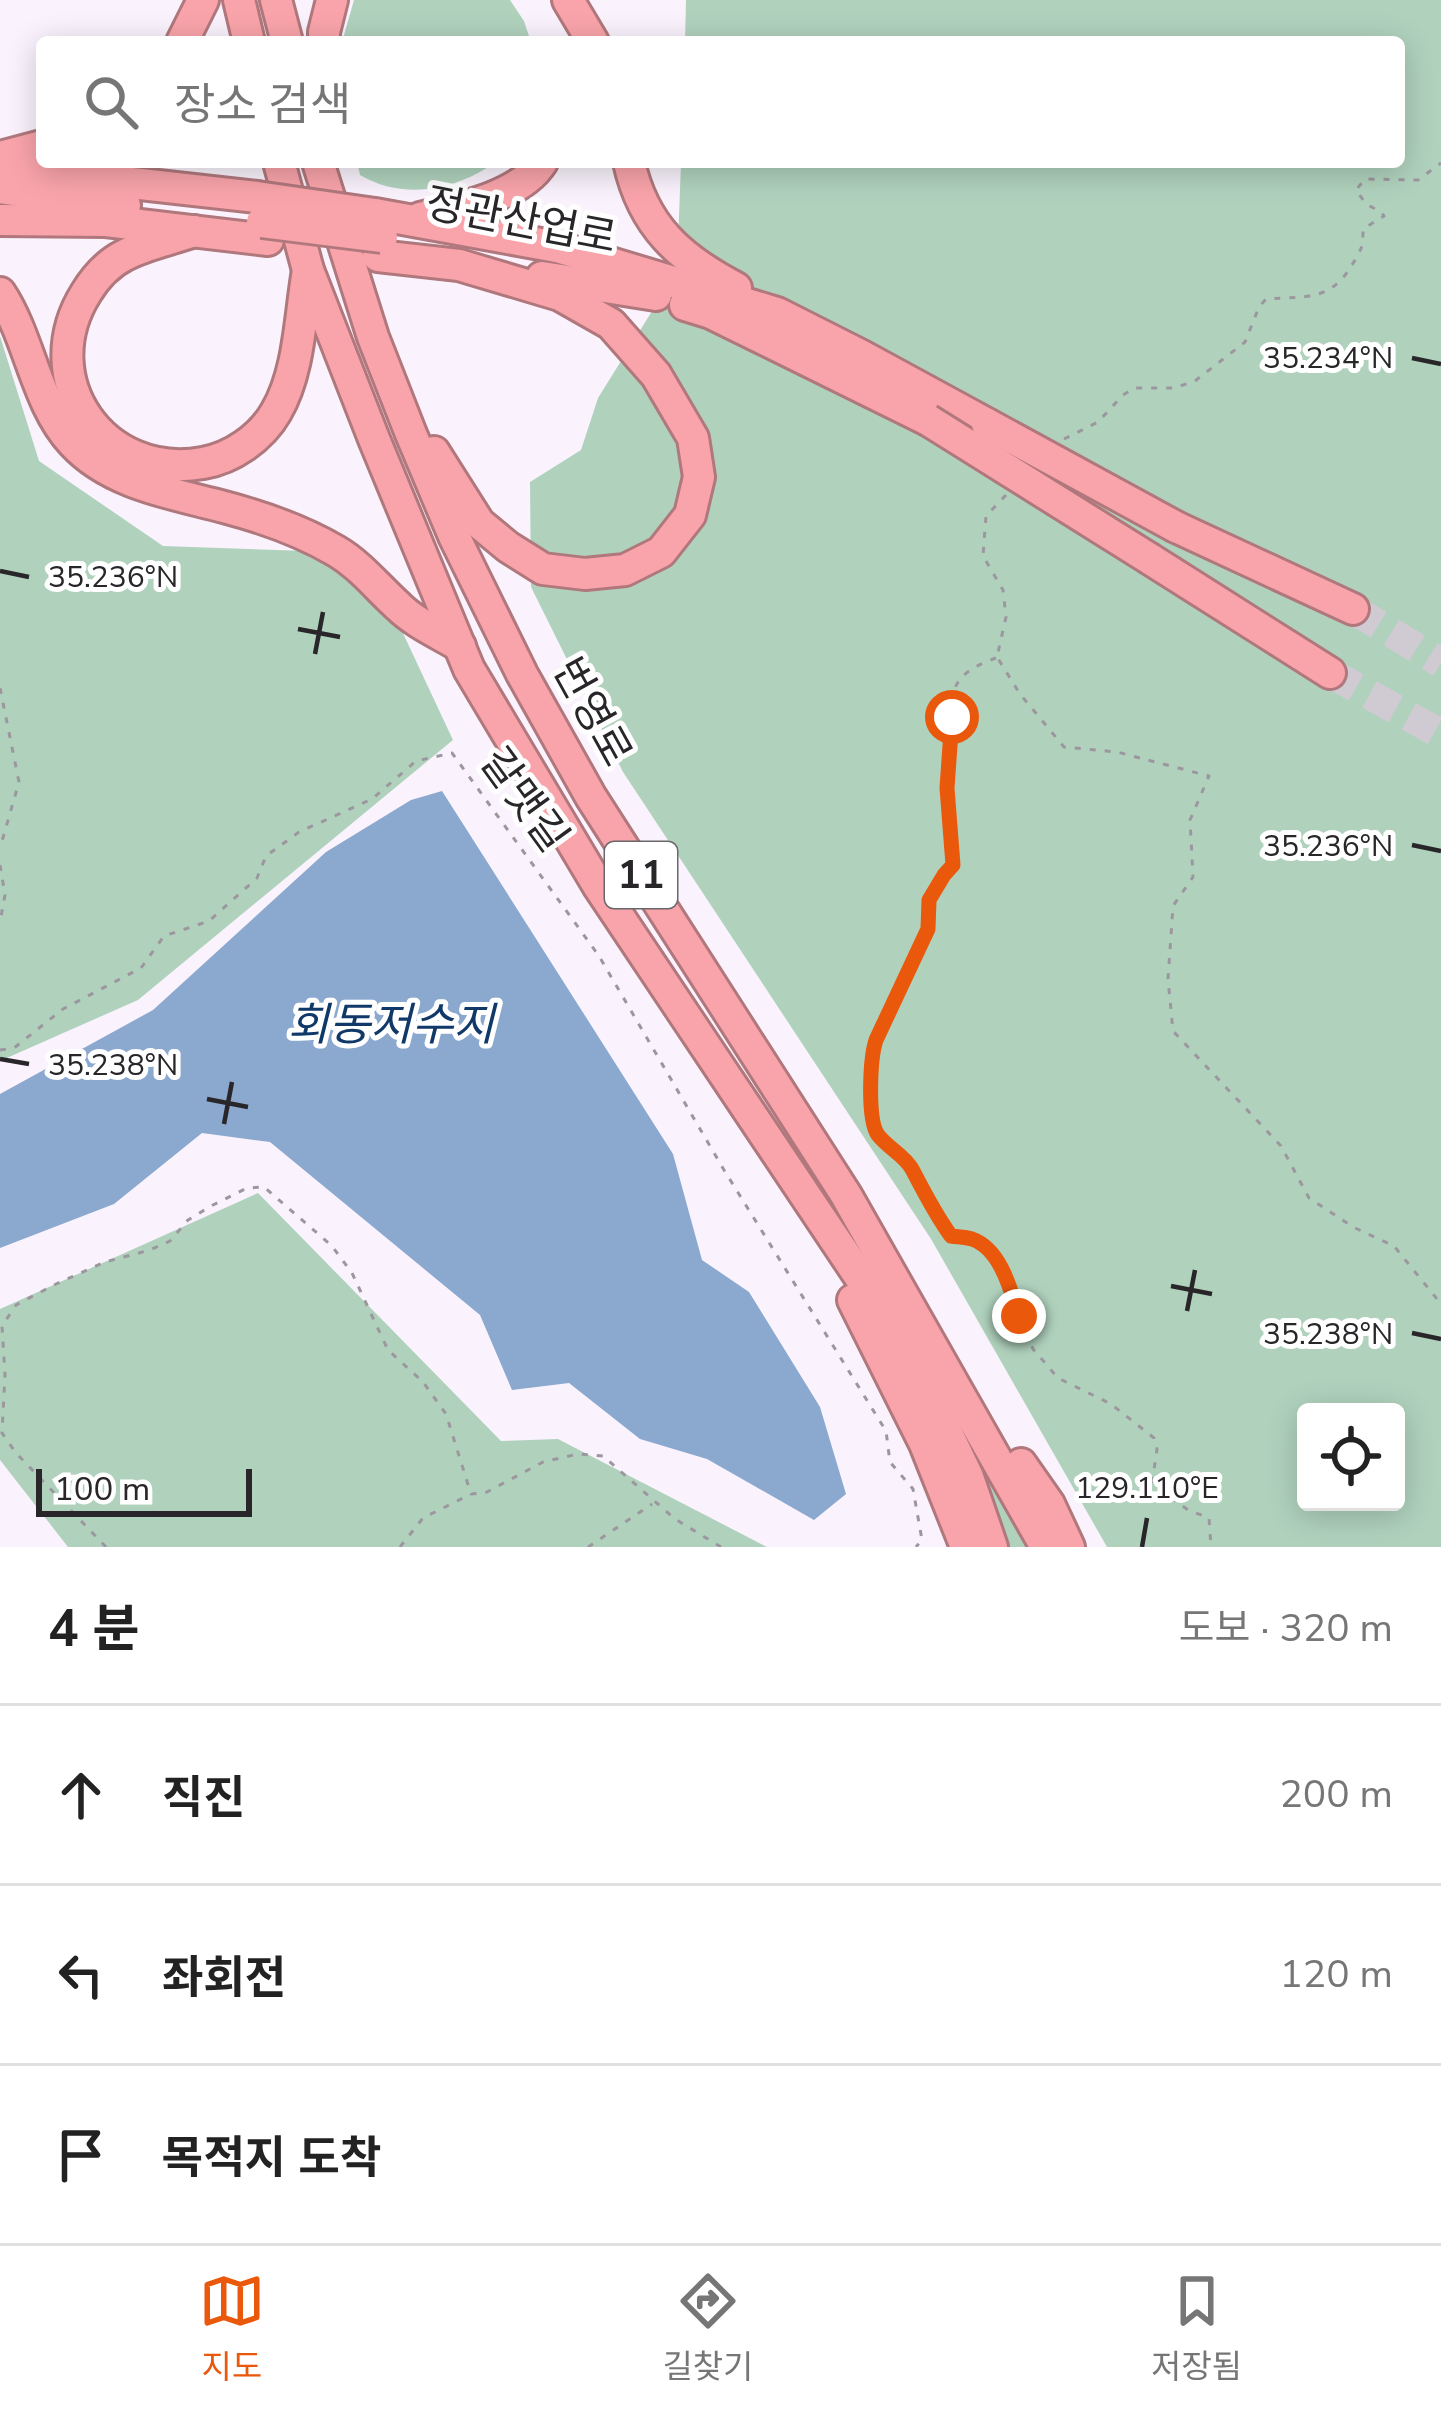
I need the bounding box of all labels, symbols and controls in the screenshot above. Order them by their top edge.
search box [36,36,1405,168]
icon: search [78,69,144,135]
text: 장소 검색 [174,75,351,136]
street label: 정관산업로 [421,175,621,267]
text: 35.234°N [1263,338,1393,379]
text: 35.236°N [48,557,178,598]
street label: 번영로 [539,647,645,777]
route start [925,690,979,744]
street label: 갈맷길 [467,736,581,864]
text: 35.236°N [1263,826,1393,867]
road number: 11 [605,842,677,908]
water label: 회동저수지 [287,995,498,1056]
text: 35.238°N [48,1045,178,1086]
route end [992,1289,1046,1343]
text: 35.238°N [1263,1314,1393,1355]
map controls [1297,1403,1405,1511]
button: locate [1297,1403,1405,1511]
scale bar [36,1463,252,1516]
text: 100 m [54,1467,150,1512]
text: 129.110°E [1075,1468,1219,1509]
text: 4 분 [48,1594,139,1664]
text: 도보 · 320 m [1179,1602,1393,1655]
icon: ahead [48,1762,114,1828]
text: 직진 [162,1768,245,1829]
text: 200 m [1279,1768,1393,1821]
icon: left [48,1942,114,2008]
text: 좌회전 [162,1948,286,2009]
text: 120 m [1279,1948,1393,2001]
icon: arrive [48,2122,114,2188]
text: 목적지 도착 [162,2128,381,2189]
tab: 지도 [199,2268,265,2390]
tab: 길찾기 [662,2268,753,2390]
tab: 저장됨 [1151,2268,1242,2390]

